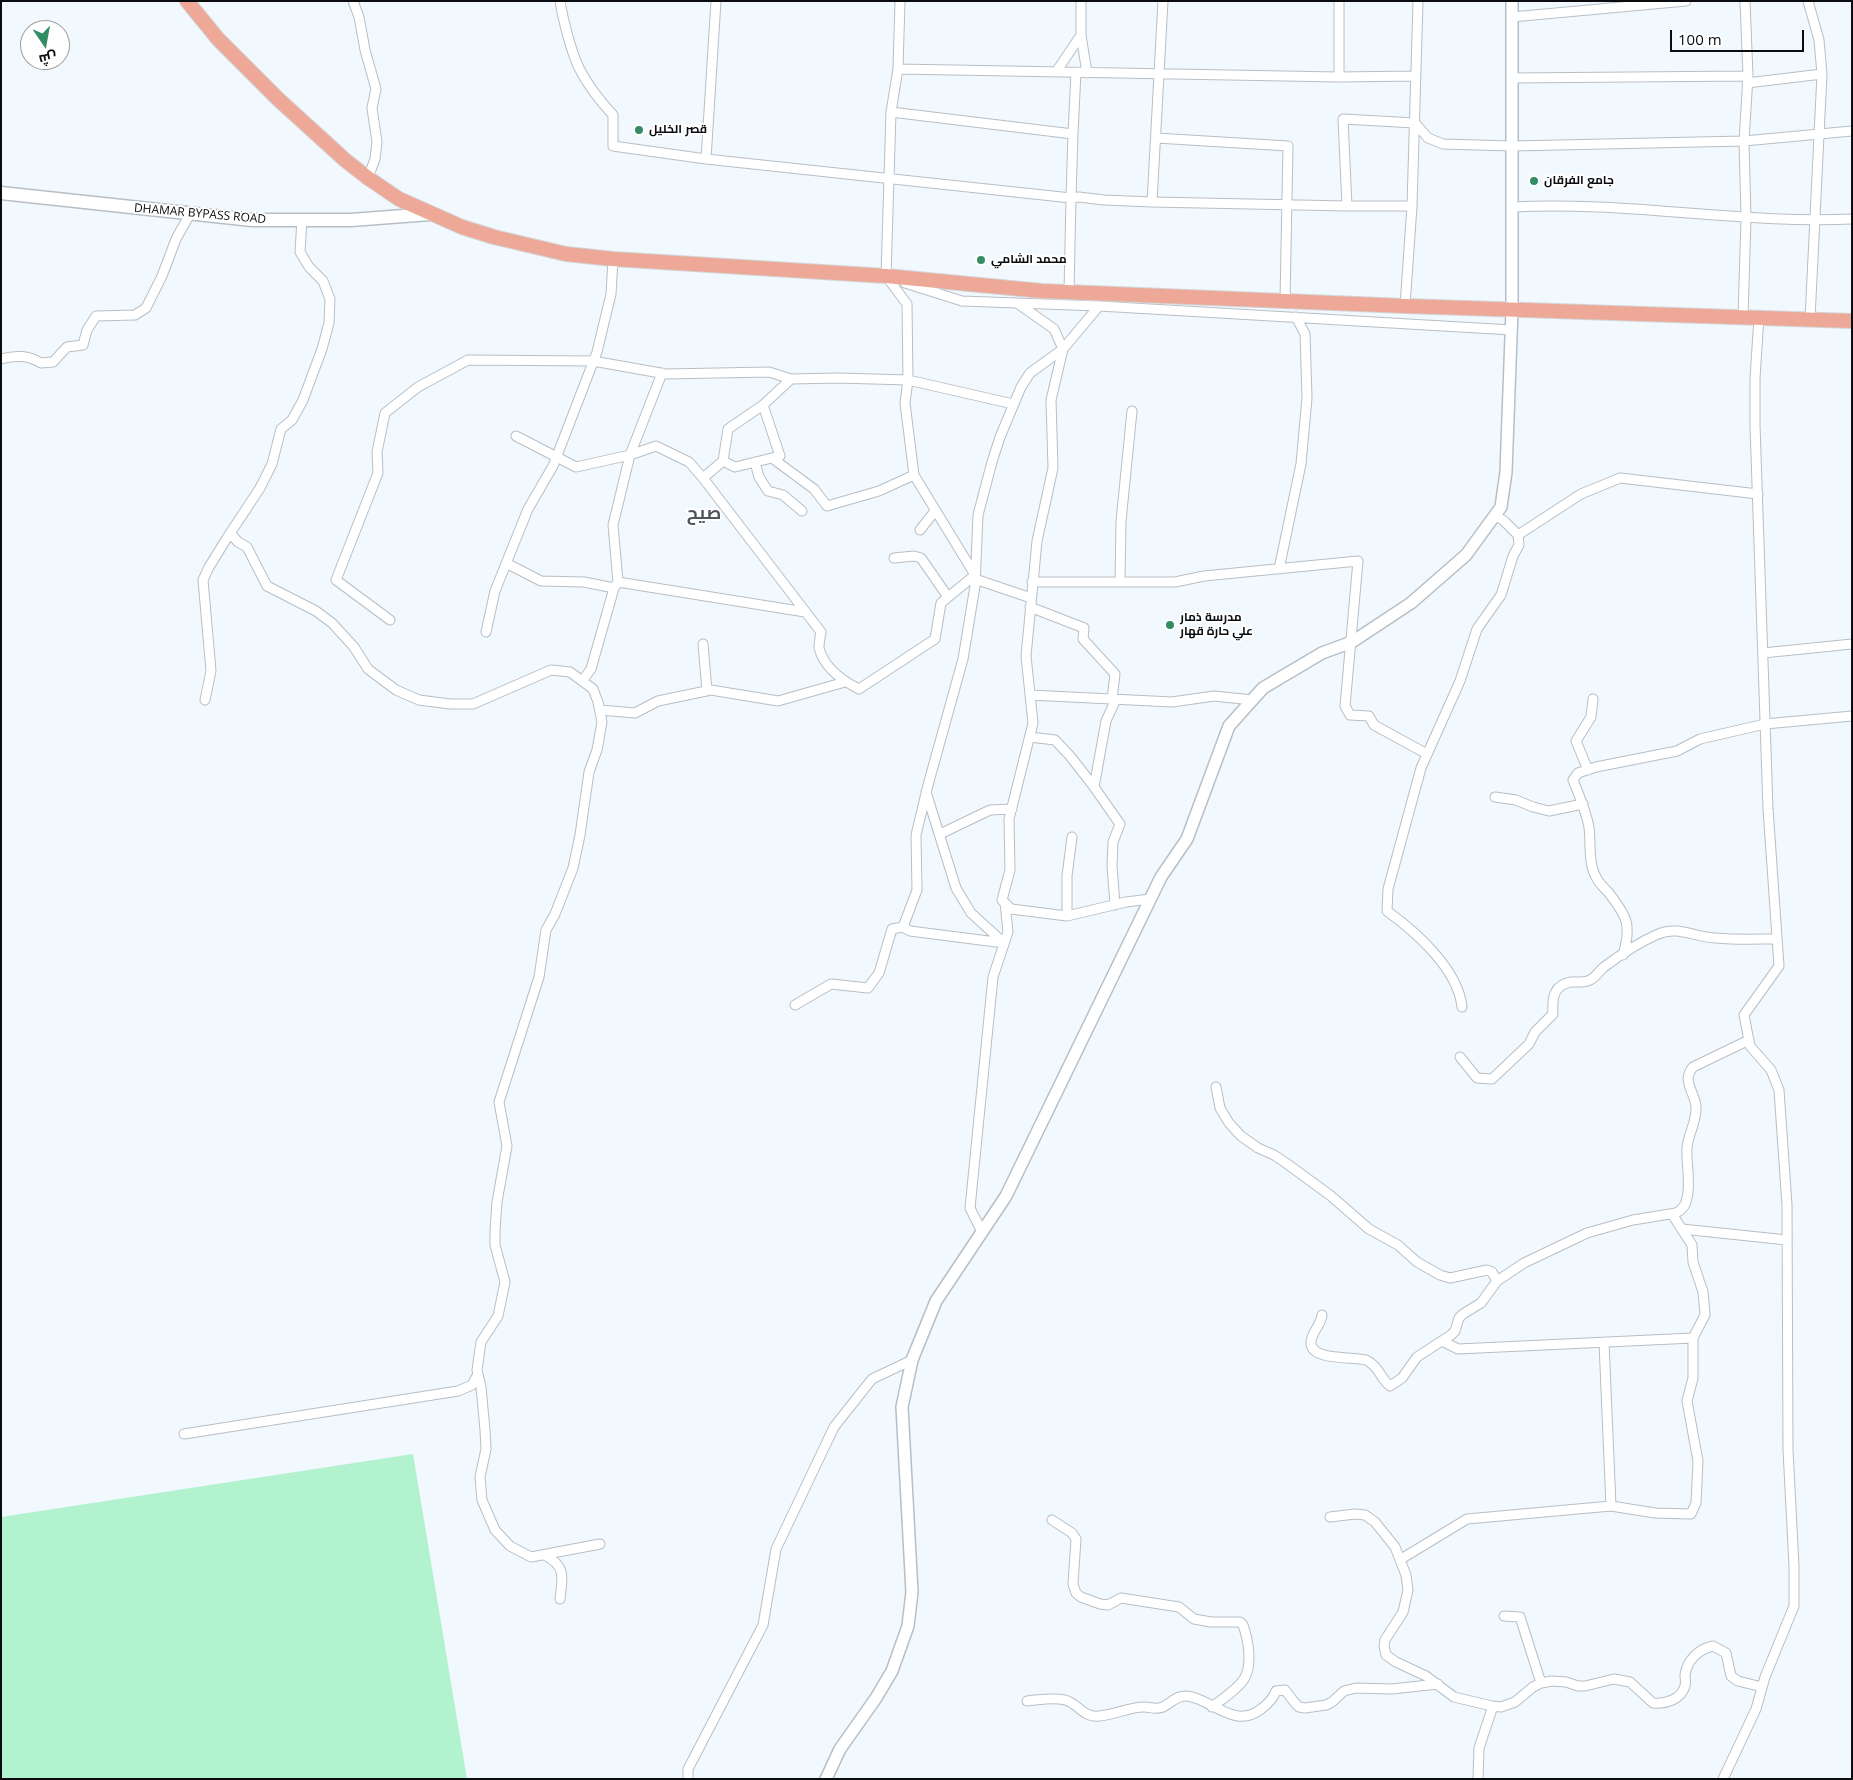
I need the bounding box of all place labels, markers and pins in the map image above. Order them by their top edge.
place label: قصر الخليل [649,123,707,137]
marker: قصر الخليل [633,124,645,136]
place label: جامع الفرقان [1544,174,1614,188]
marker: جامع الفرقان [1528,175,1540,187]
place label: محمد الشامي [991,253,1067,267]
marker: محمد الشامي [975,254,987,266]
place label: مدرسة ذمار علي حارة قهار [1180,611,1253,639]
marker: مدرسة ذمار علي حارة قهار [1164,619,1176,631]

